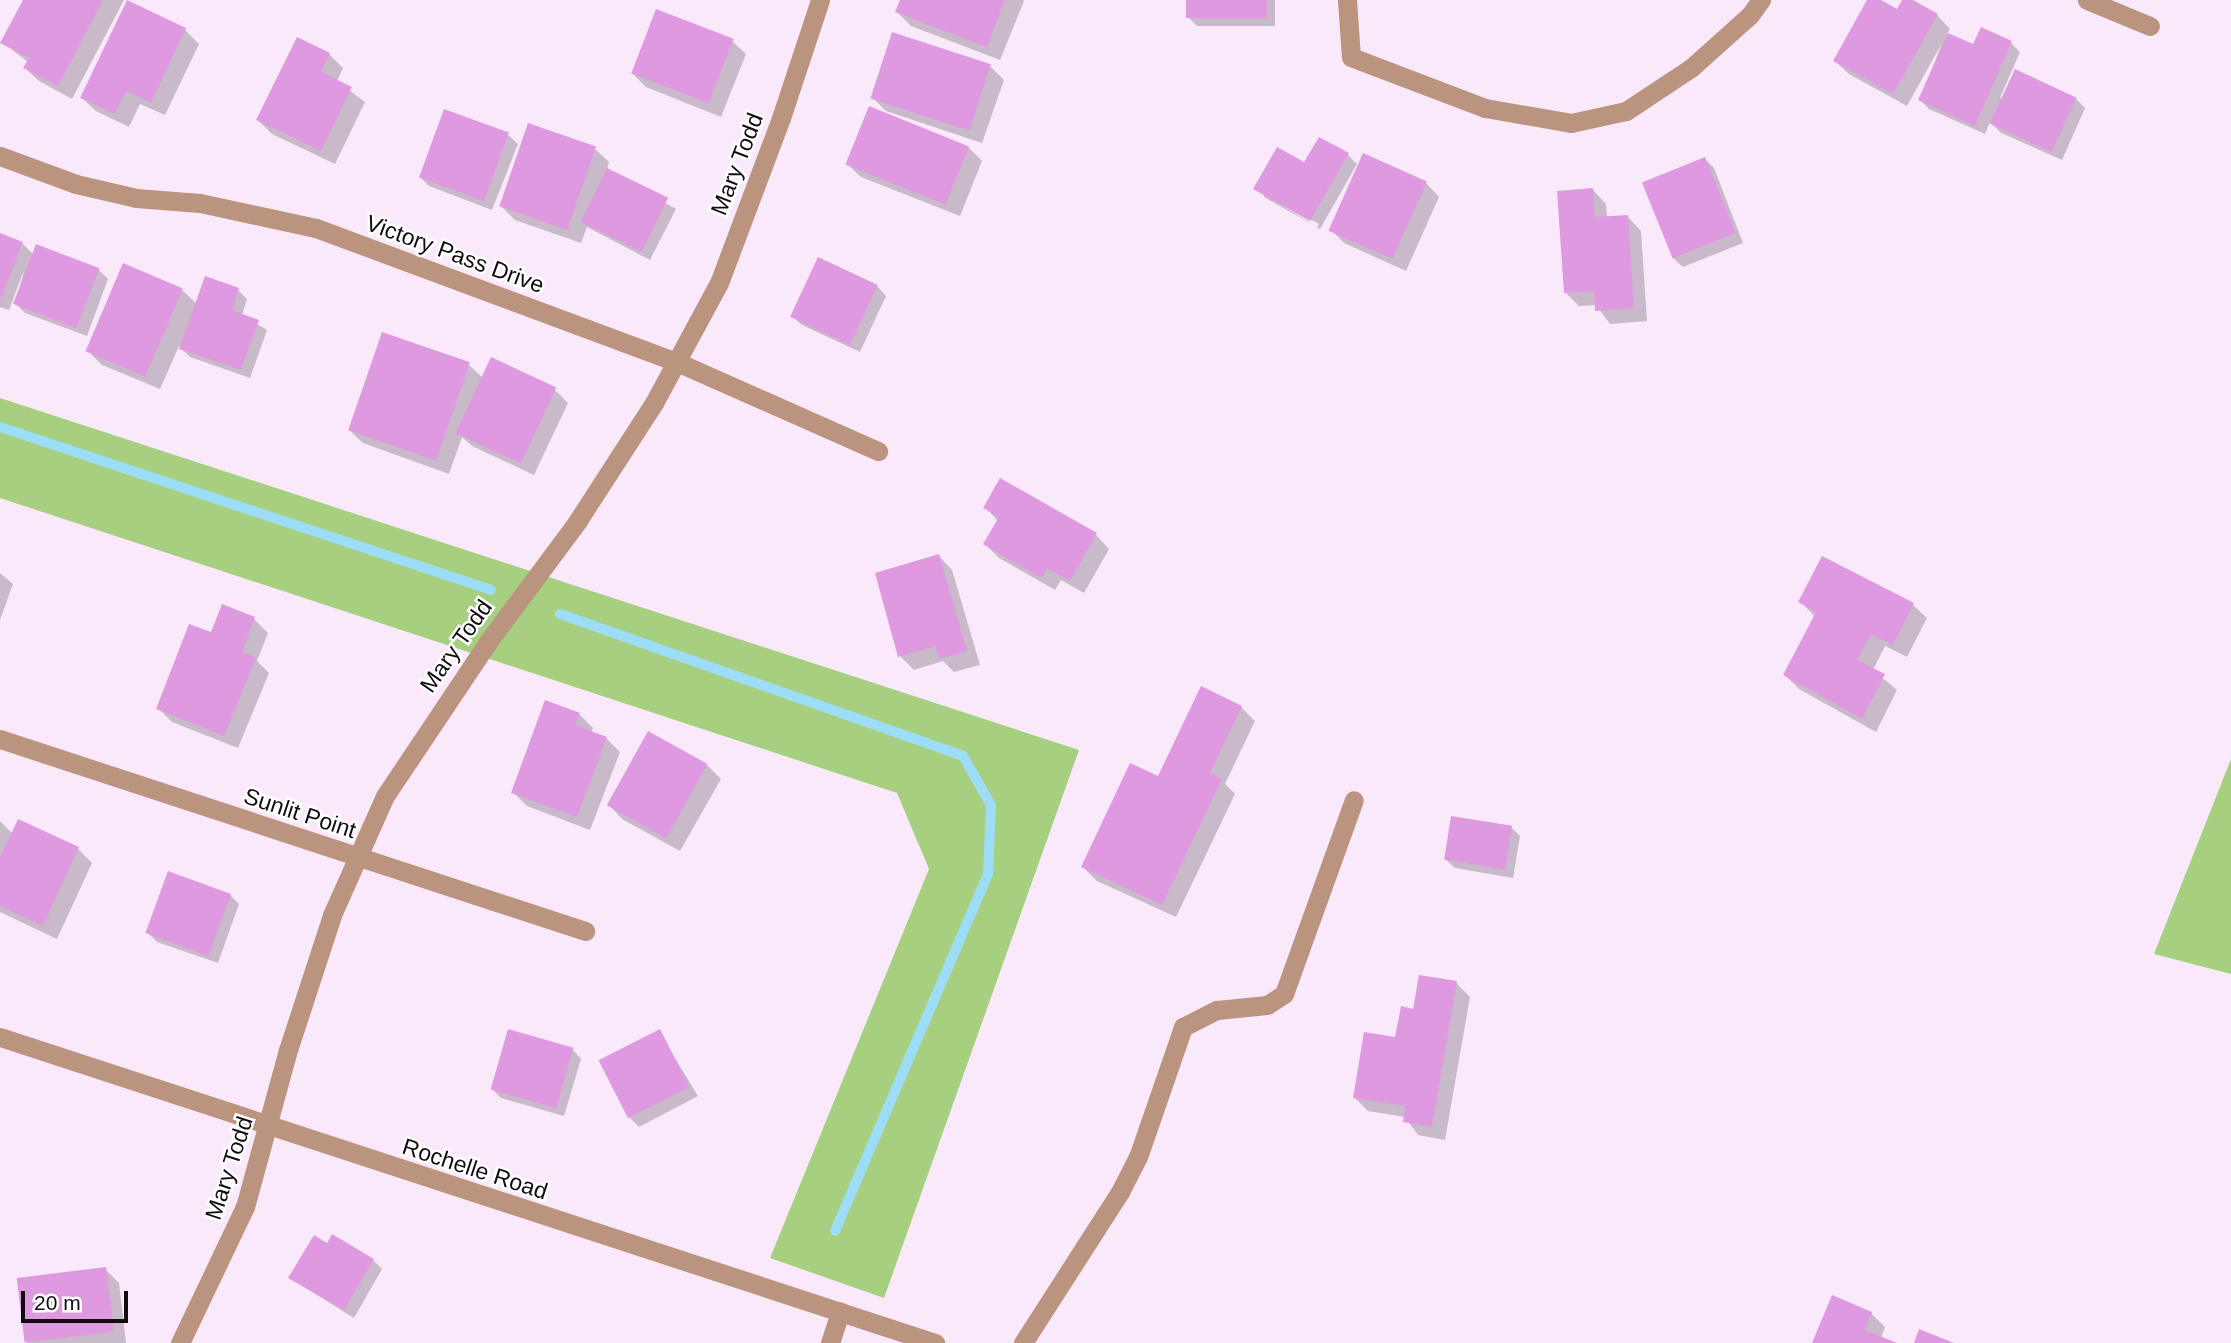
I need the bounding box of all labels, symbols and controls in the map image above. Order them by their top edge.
street label: Mary Todd [705,109,769,219]
street label: Victory Pass Drive [362,209,548,299]
street label: Mary Todd [414,594,498,698]
street label: Sunlit Point [240,782,360,844]
street label: Mary Todd [199,1113,259,1223]
street label: Rochelle Road [399,1133,551,1205]
scale bar [24,1276,131,1320]
text: 20 m [34,1291,81,1314]

